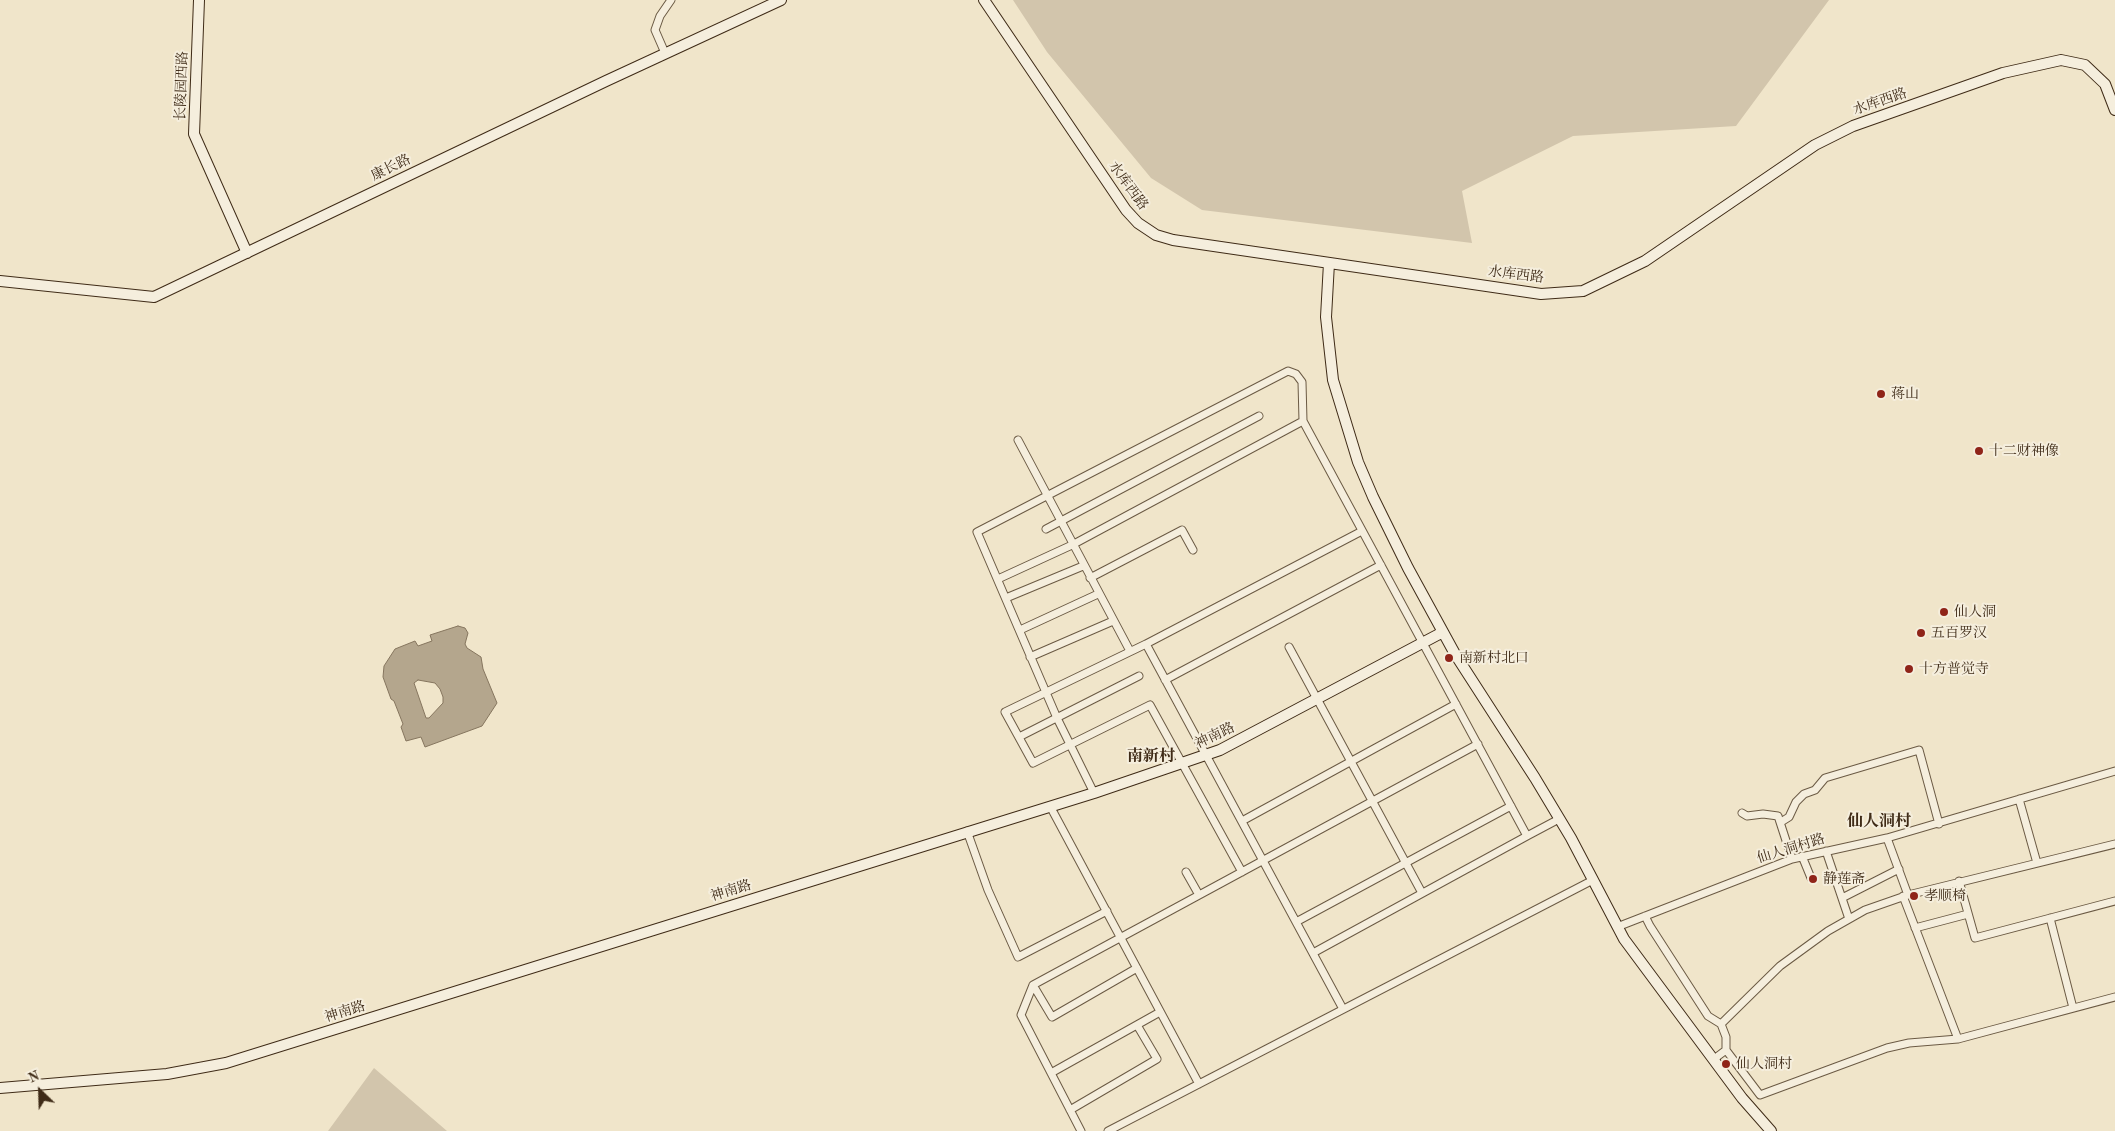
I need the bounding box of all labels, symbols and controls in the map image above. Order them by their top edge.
street label: 长陵园西路 [172,51,192,121]
street label: 水库西路 [1851,85,1909,119]
street label: 康长路 [368,151,414,185]
street label: 水库西路 [1105,158,1151,214]
street label: 水库西路 [1487,263,1545,287]
place label: 蒋山 [1891,386,1919,402]
marker: 蒋山 [1875,388,1887,400]
place label: 十二财神像 [1989,443,2059,459]
marker: 十二财神像 [1973,445,1985,457]
place label: 仙人洞 [1954,604,1996,620]
marker: 仙人洞 [1938,606,1950,618]
place label: 五百罗汉 [1931,625,1987,641]
marker: 五百罗汉 [1915,627,1927,639]
place label: 南新村北口 [1459,650,1529,666]
marker: 南新村北口 [1443,652,1455,664]
place label: 十方普觉寺 [1919,661,1989,677]
marker: 十方普觉寺 [1903,663,1915,675]
street label: 神南路 [1192,720,1238,752]
district label: 南新村 [1127,747,1175,767]
district label: 仙人洞村 [1847,812,1911,832]
street label: 仙人洞村路 [1755,831,1827,867]
place label: 静莲斋 [1823,871,1865,887]
marker: 静莲斋 [1807,873,1819,885]
street label: 神南路 [708,877,754,905]
place label: 孝顺椅 [1924,888,1966,904]
marker: 孝顺椅 [1908,890,1920,902]
street label: 神南路 [322,998,368,1026]
place label: 仙人洞村 [1736,1056,1792,1072]
marker: 仙人洞村 [1720,1058,1732,1070]
north arrow [15,1066,65,1116]
text: N [26,1069,42,1086]

